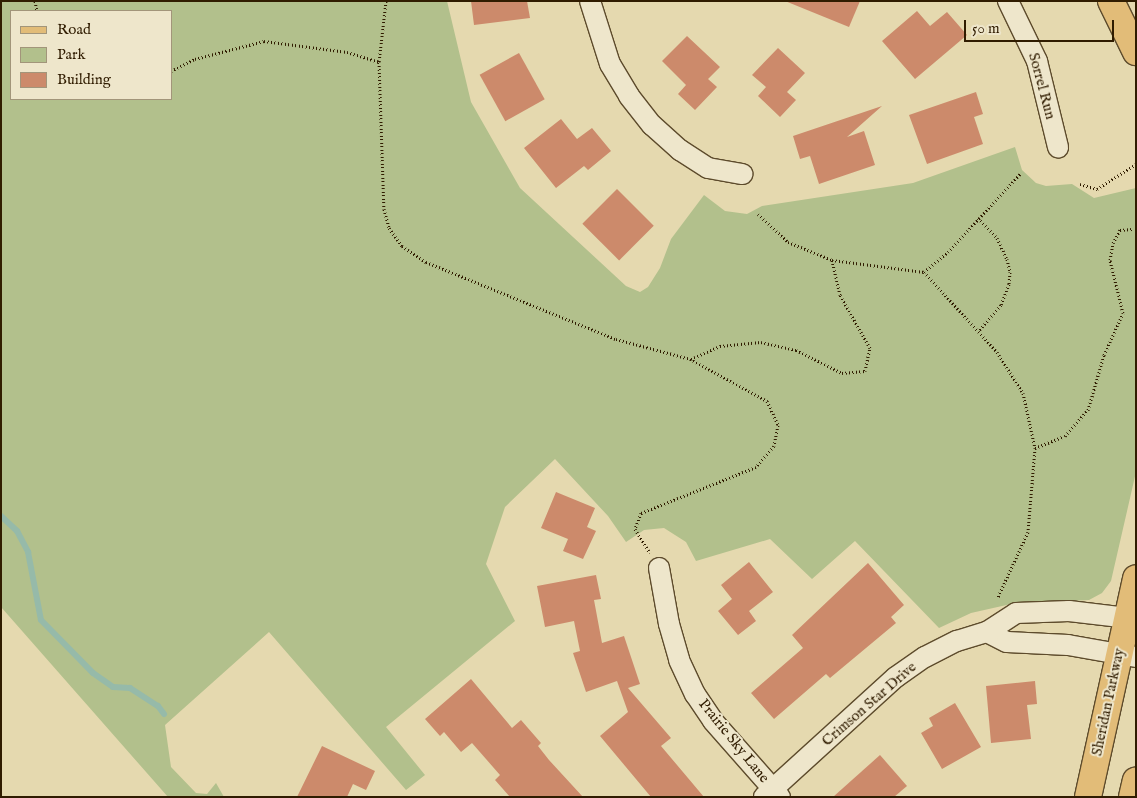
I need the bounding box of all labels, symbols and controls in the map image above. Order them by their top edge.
legend [10,10,172,100]
scale bar [967,10,1117,42]
text: 50 m [972,19,1000,38]
text: Road [57,20,91,39]
text: Park [57,45,86,64]
street label: Sorrel Run [1024,51,1060,121]
text: Building [57,70,111,89]
street label: Sheridan Parkway [1088,646,1128,758]
street label: Crimson Star Drive [818,658,920,750]
street label: Prairie Sky Lane [695,695,773,787]

